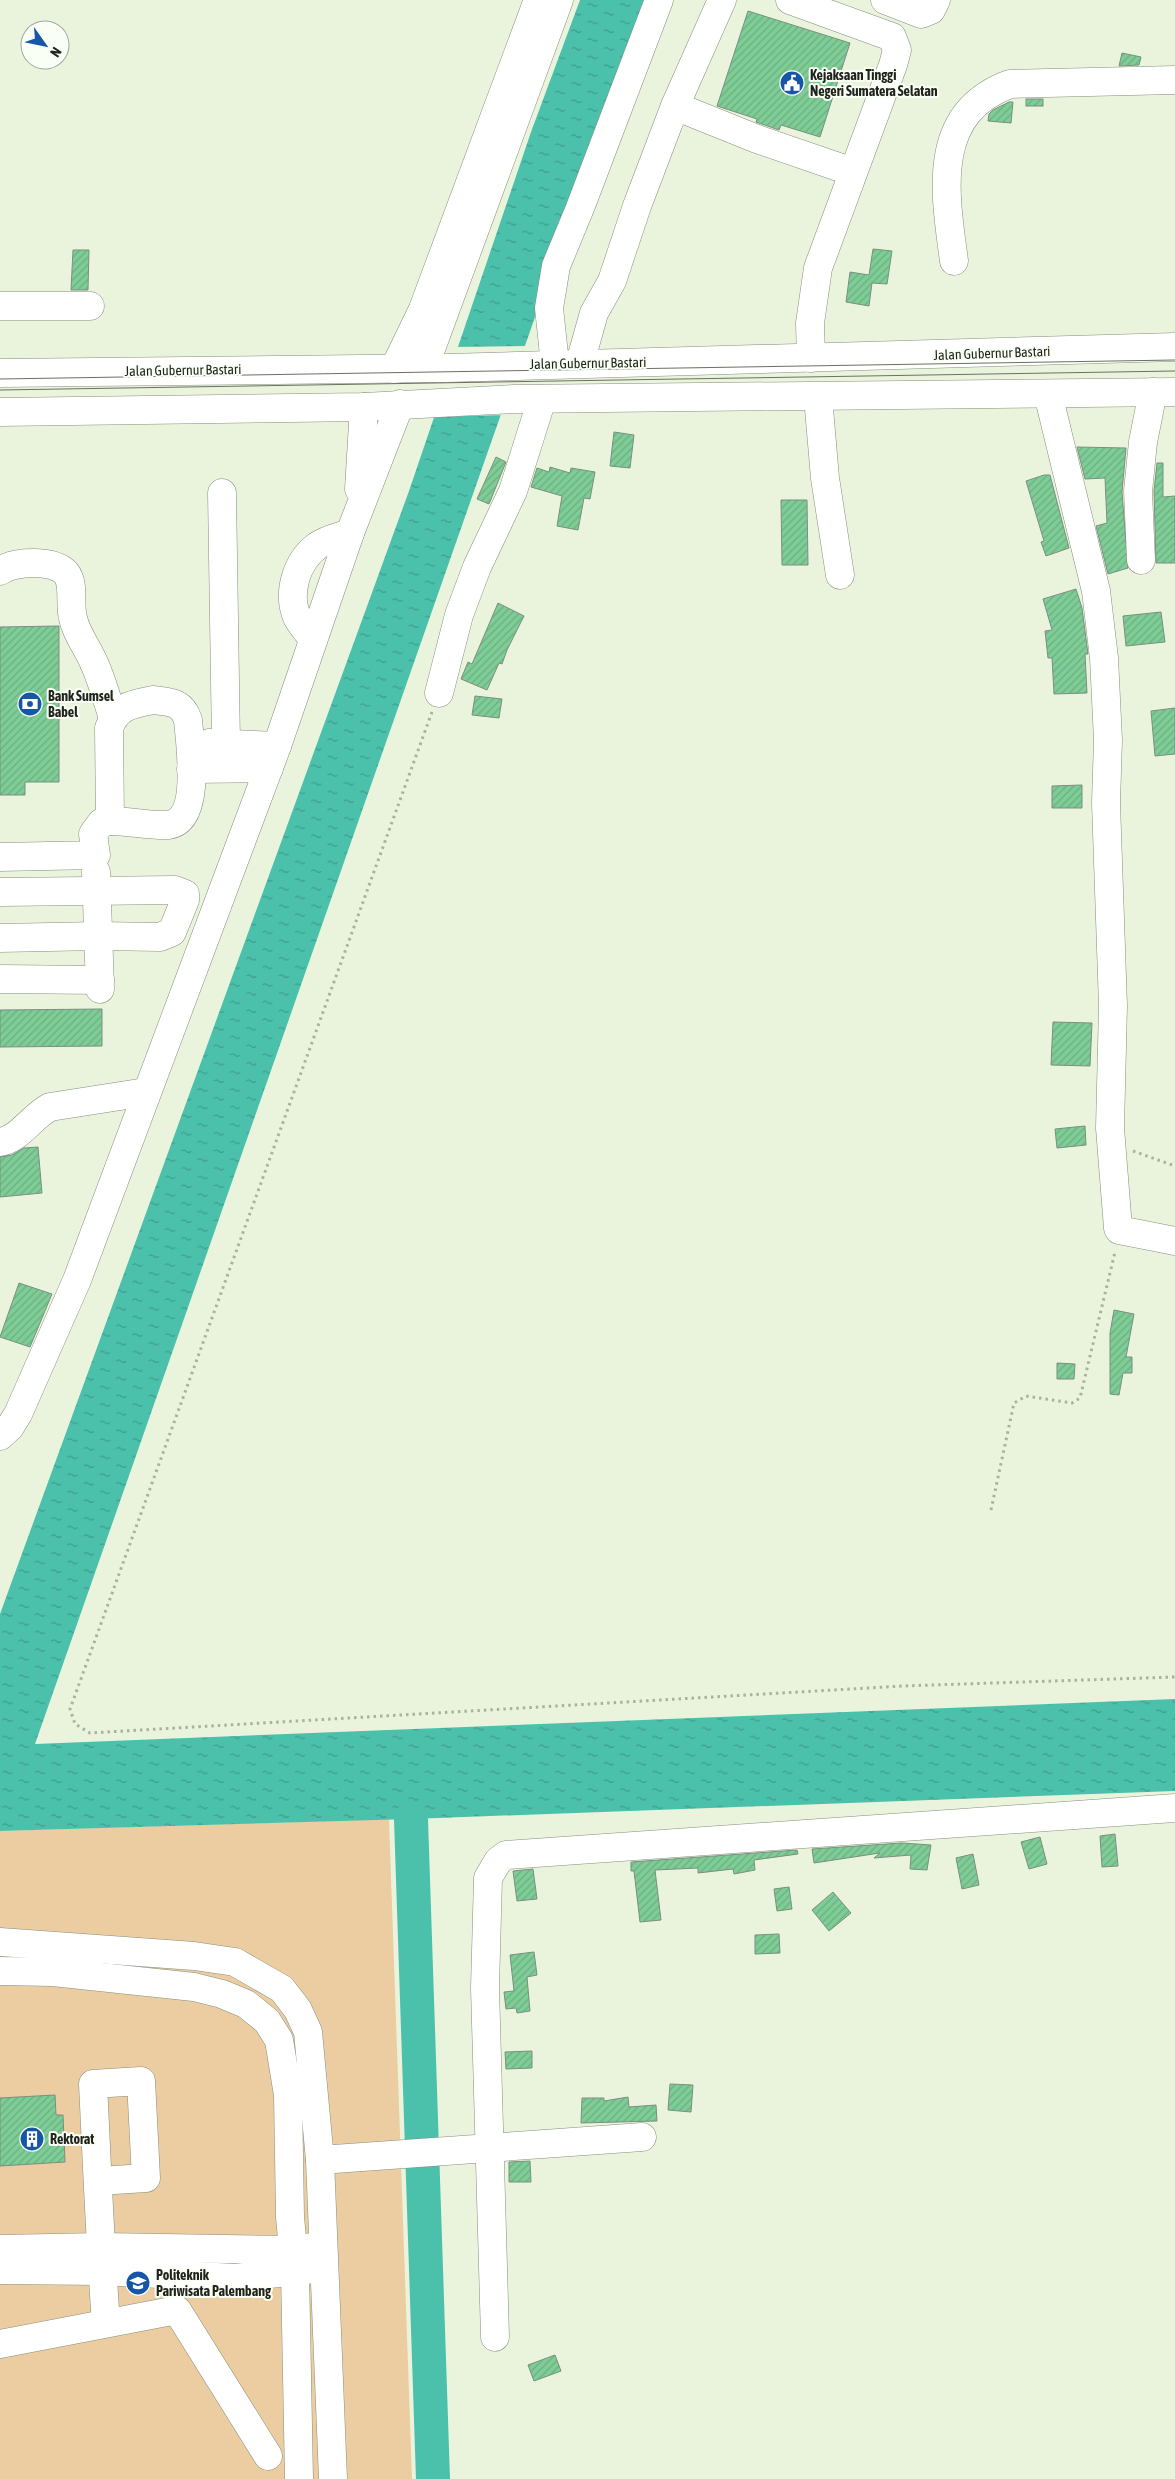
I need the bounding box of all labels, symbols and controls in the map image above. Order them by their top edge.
north arrow [20,20,70,70]
text: N [47,44,65,60]
place label: Kejaksaan Tinggi Negeri Sumatera Selatan [810,67,938,99]
public building icon: Kejaksaan Tinggi Negeri Sumatera Selatan [779,70,805,96]
street label: Jalan Gubernur Bastari [933,343,1051,363]
street label: Jalan Gubernur Bastari [529,354,647,372]
street label: Jalan Gubernur Bastari [124,361,242,379]
place label: Bank Sumsel Babel [48,688,114,720]
bank icon: Bank Sumsel Babel [17,691,43,717]
building icon: Rektorat [19,2126,45,2152]
place label: Rektorat [50,2131,94,2147]
place label: Politeknik Pariwisata Palembang [156,2267,272,2299]
school or university icon: Politeknik Pariwisata Palembang [125,2270,151,2296]

